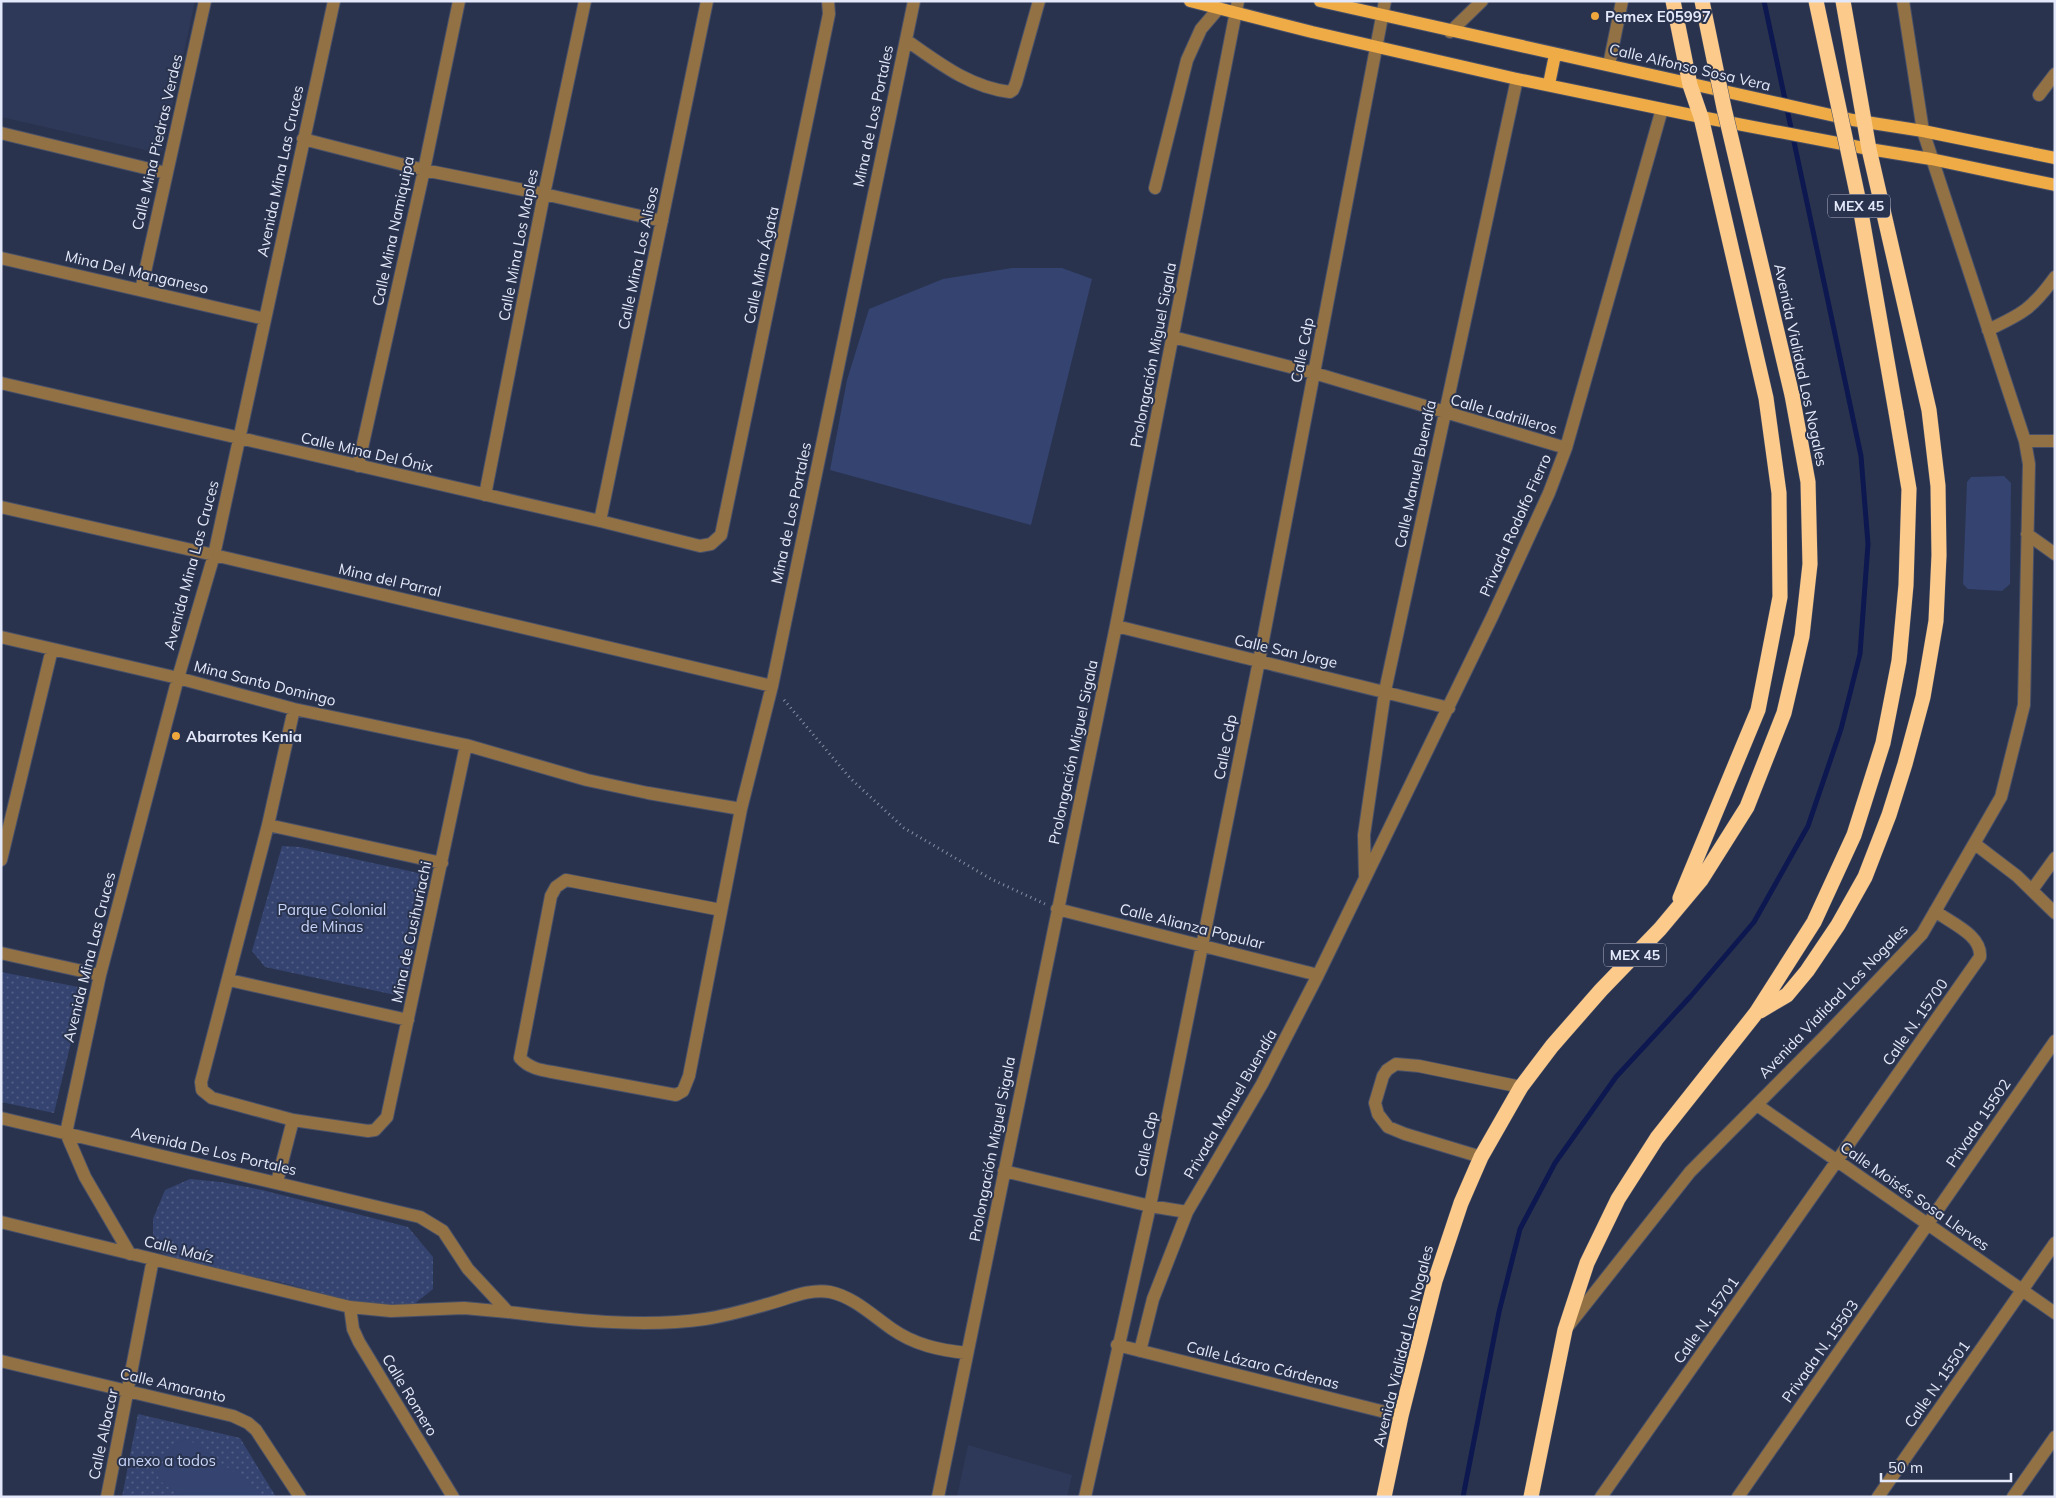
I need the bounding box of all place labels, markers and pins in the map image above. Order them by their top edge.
place label: Pemex E05997 [1605,7,1711,26]
marker: Pemex E05997 [1589,10,1601,22]
place label: Abarrotes Kenia [186,727,302,746]
marker: Abarrotes Kenia [170,730,182,742]

